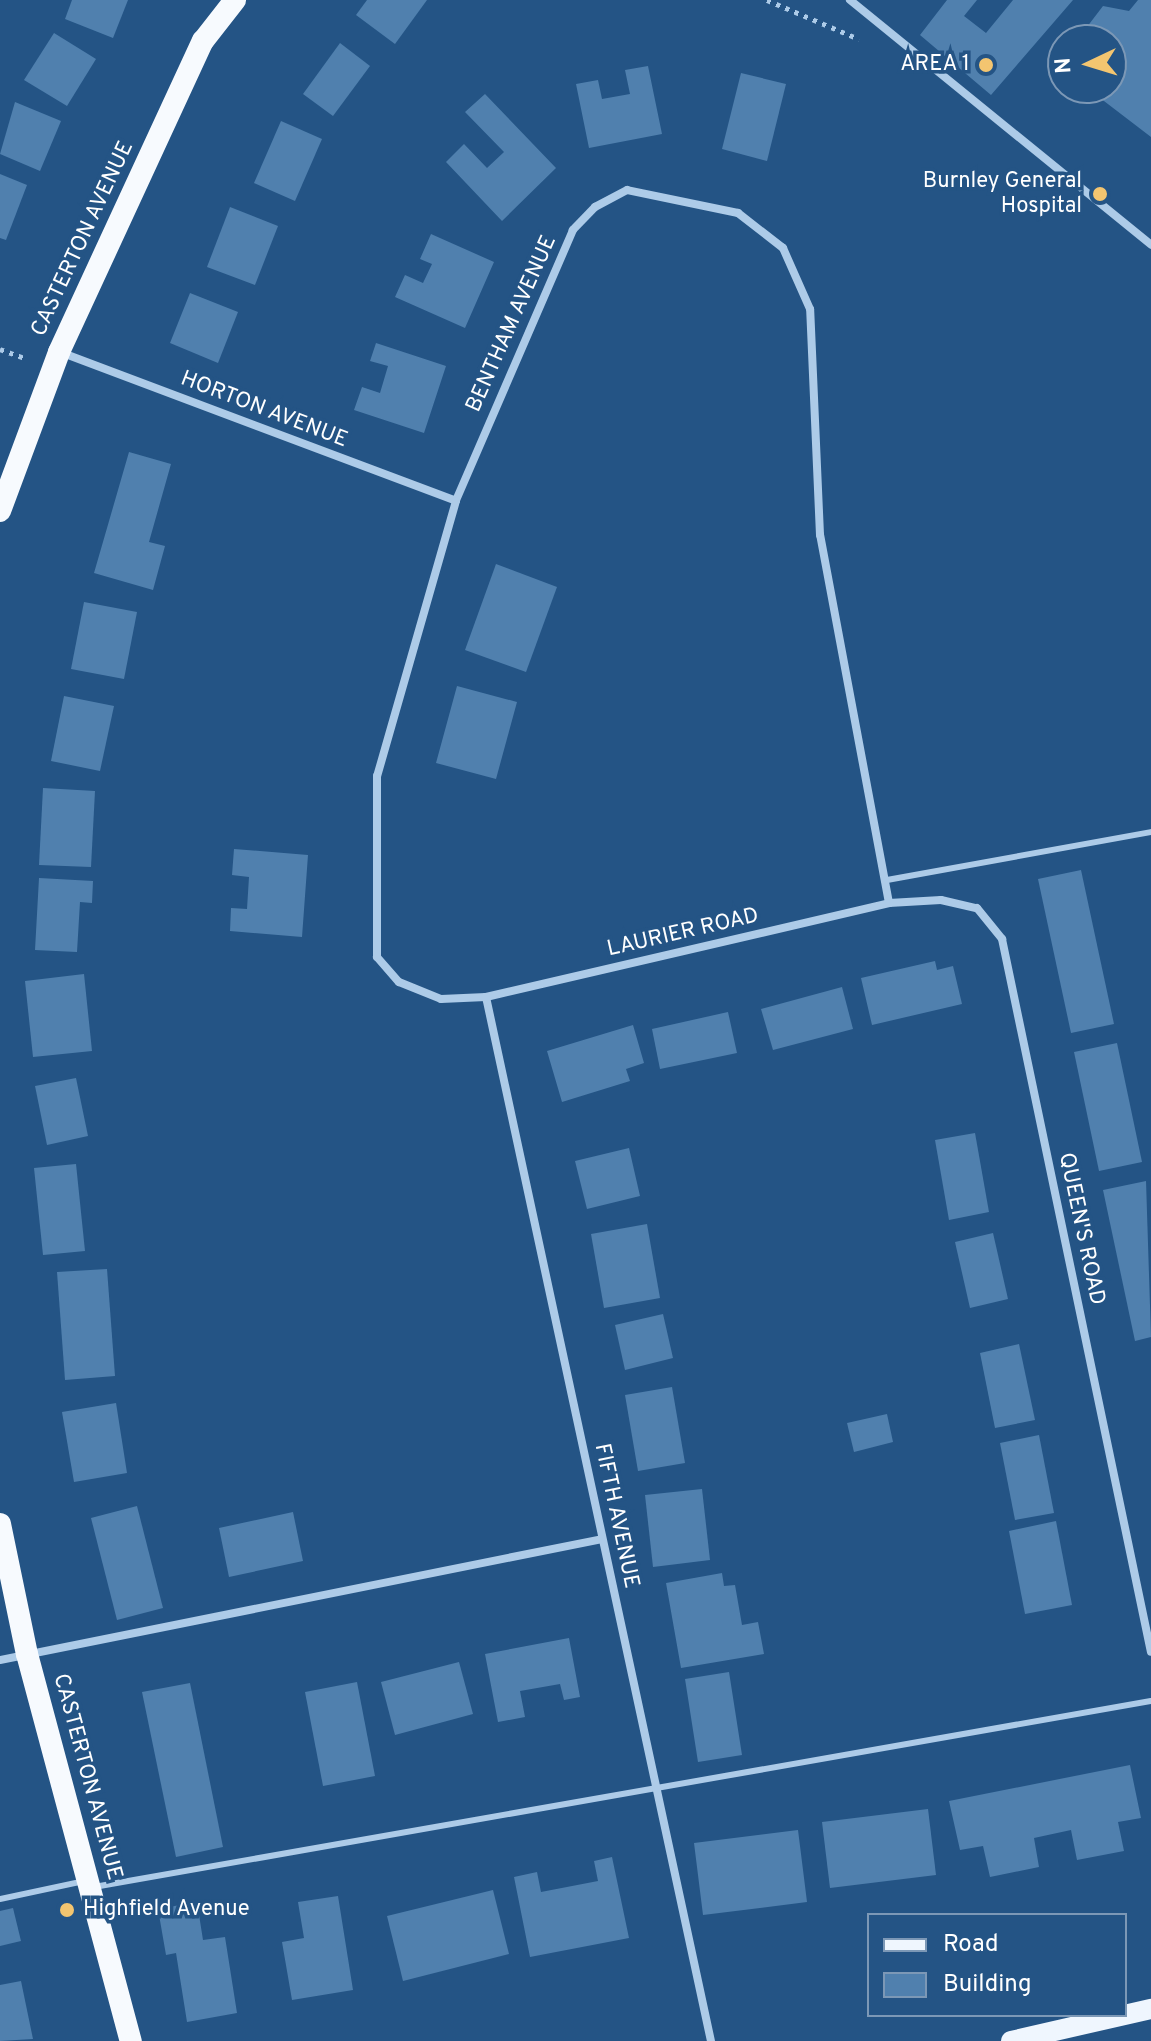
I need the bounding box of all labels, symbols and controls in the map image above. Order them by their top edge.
north arrow [1047,24,1127,104]
place label: AREA 1 [899,52,970,78]
marker: AREA 1 [977,56,995,74]
text: N [1051,57,1079,74]
street label: CASTERTON AVENUE [26,137,140,341]
place label: Burnley General Hospital [923,168,1082,220]
marker: Burnley General Hospital [1089,183,1111,205]
street label: BENTHAM AVENUE [461,231,563,417]
street label: HORTON AVENUE [176,366,352,454]
street label: LAURIER ROAD [605,903,761,963]
street label: QUEEN'S ROAD [1052,1150,1110,1308]
street label: FIFTH AVENUE [588,1441,644,1591]
street label: CASTERTON AVENUE [47,1671,127,1883]
place label: Highfield Avenue [83,1897,250,1923]
marker: Highfield Avenue [58,1901,76,1919]
legend [867,1913,1127,2017]
text: Road [943,1930,999,1960]
text: Building [943,1970,1032,2000]

